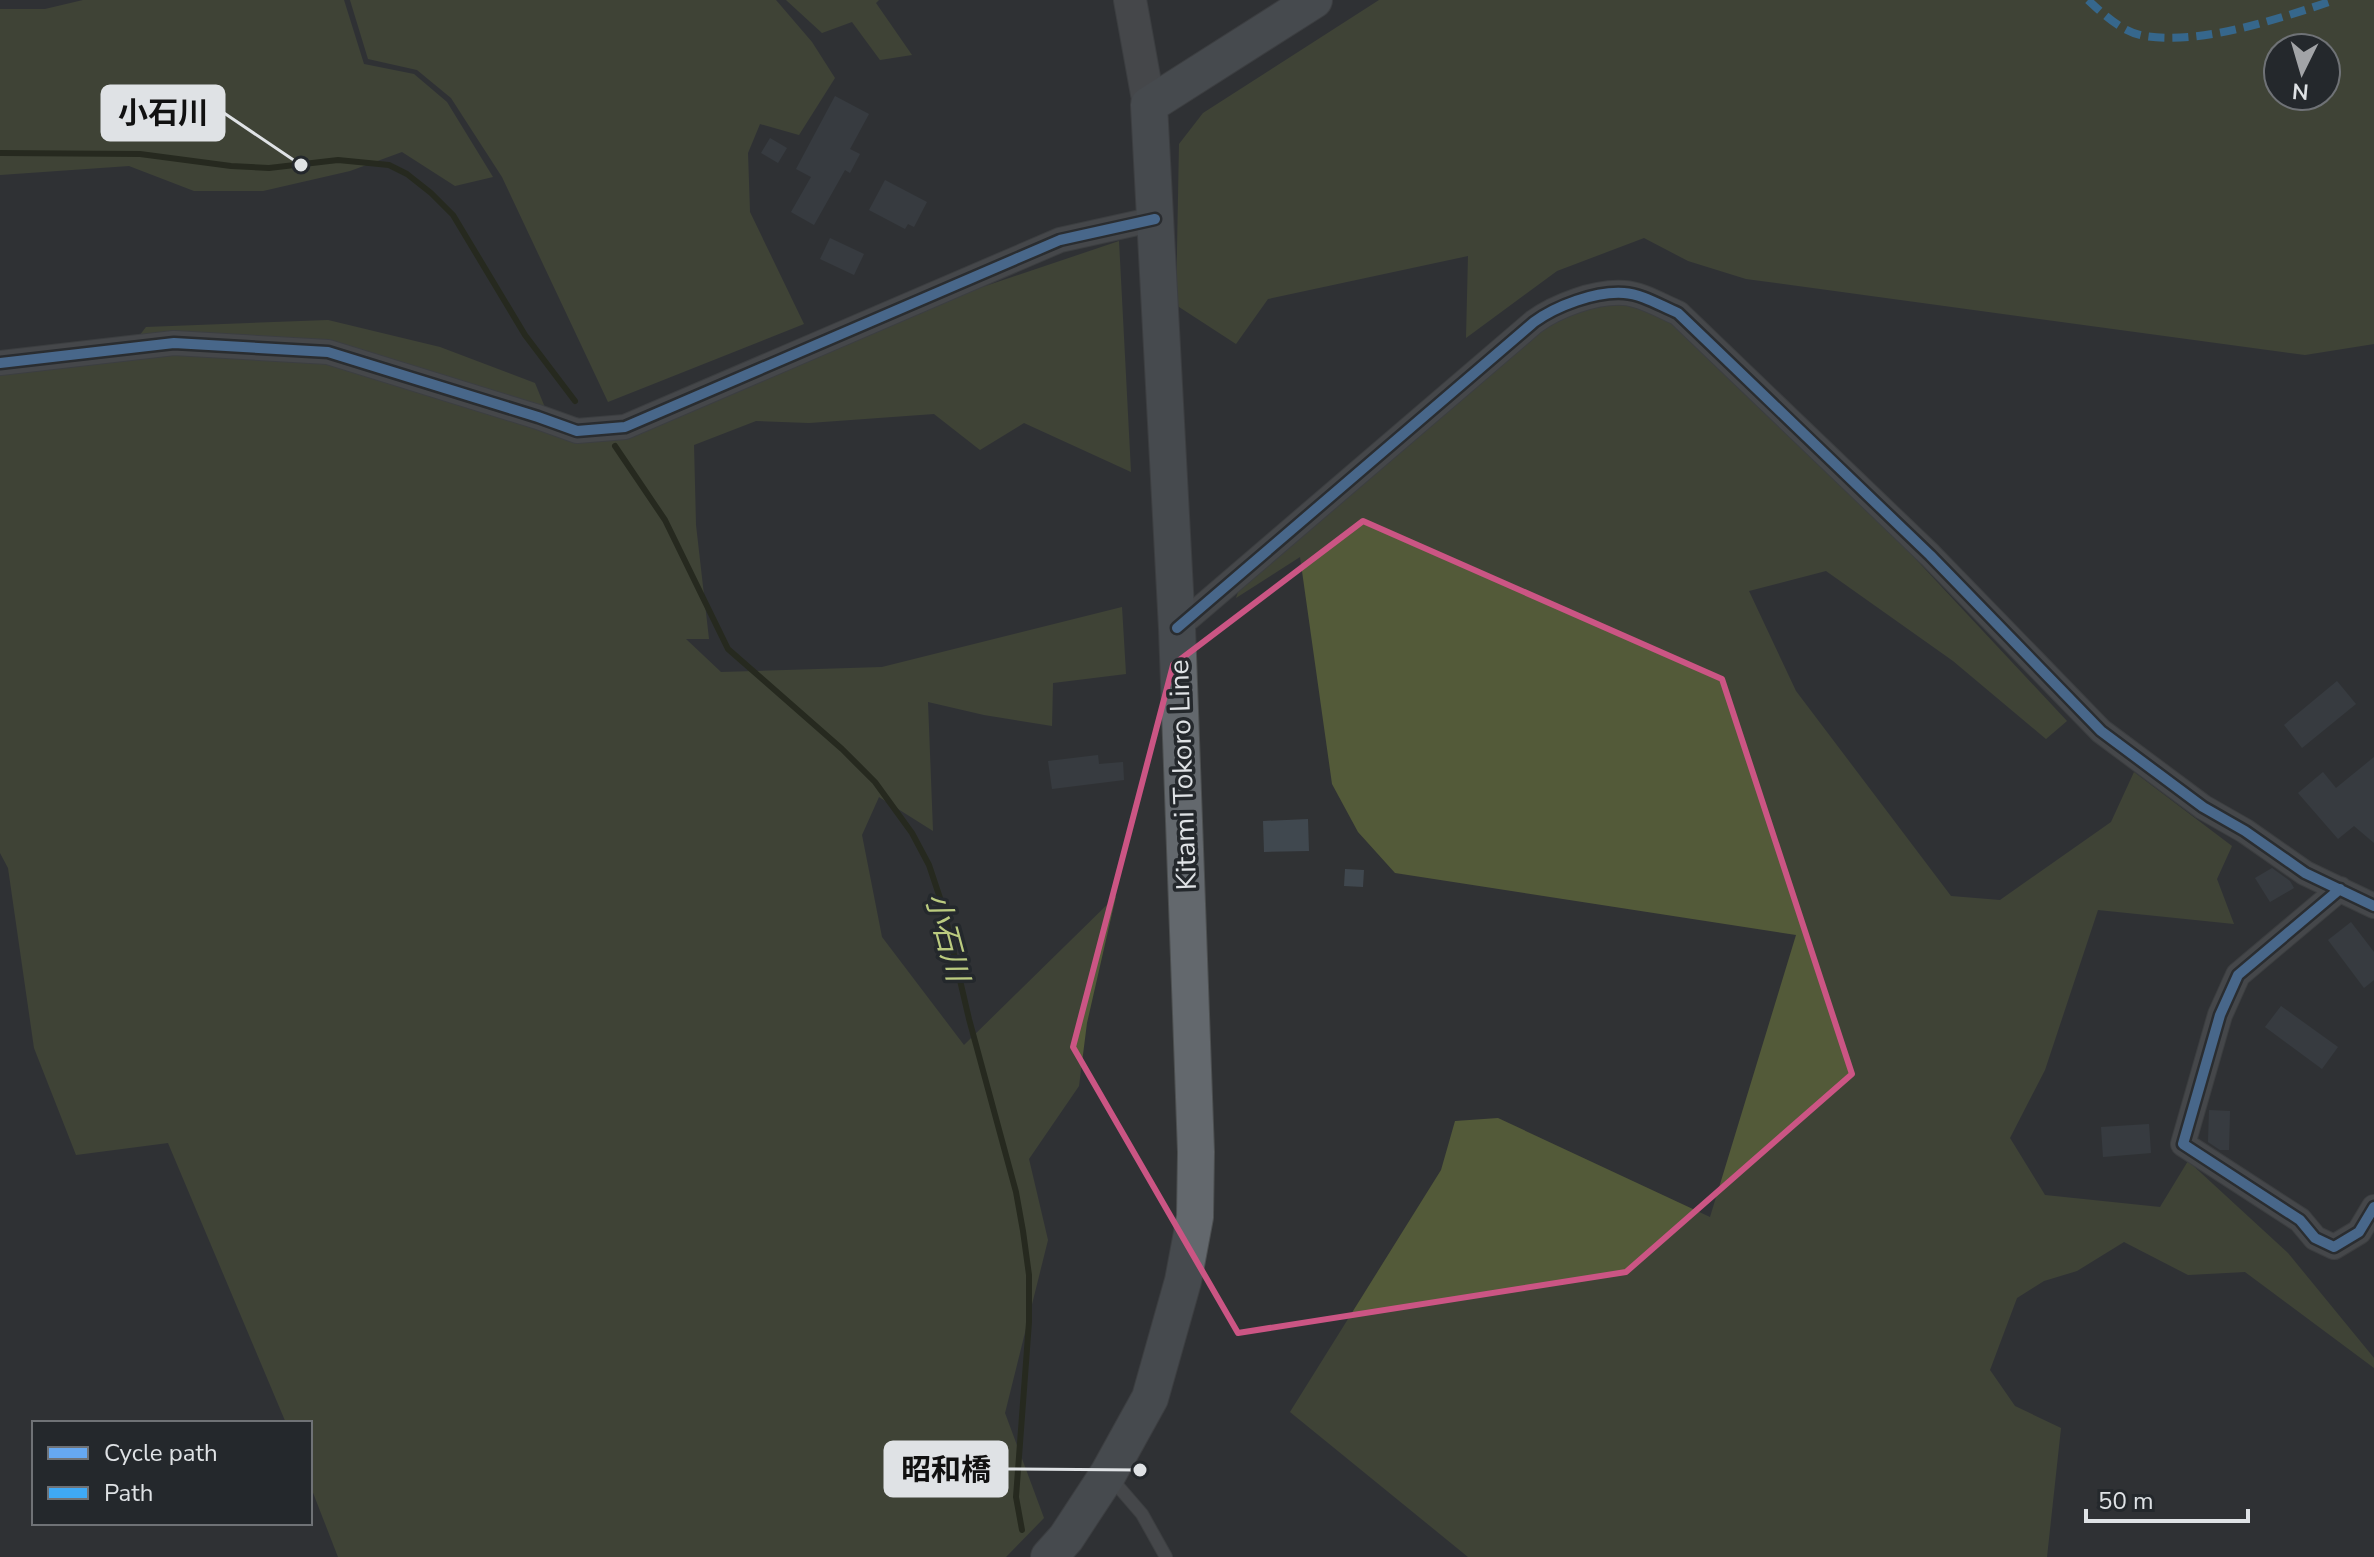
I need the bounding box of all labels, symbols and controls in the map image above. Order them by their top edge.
north arrow [2262,32,2342,112]
text: N [2291,75,2310,107]
callout: 小石川 [102,86,224,140]
text: 小石川 [118,93,208,134]
street label: Kitami Tokoro Line [1160,659,1206,891]
water label: 小石川 [915,888,979,989]
legend [32,1421,312,1525]
text: Cycle path [104,1437,218,1469]
callout: 昭和橋 [885,1442,1007,1496]
text: 昭和橋 [901,1450,991,1491]
scale bar [2086,1473,2248,1523]
text: Path [104,1477,153,1509]
text: 50 m [2098,1485,2154,1517]

